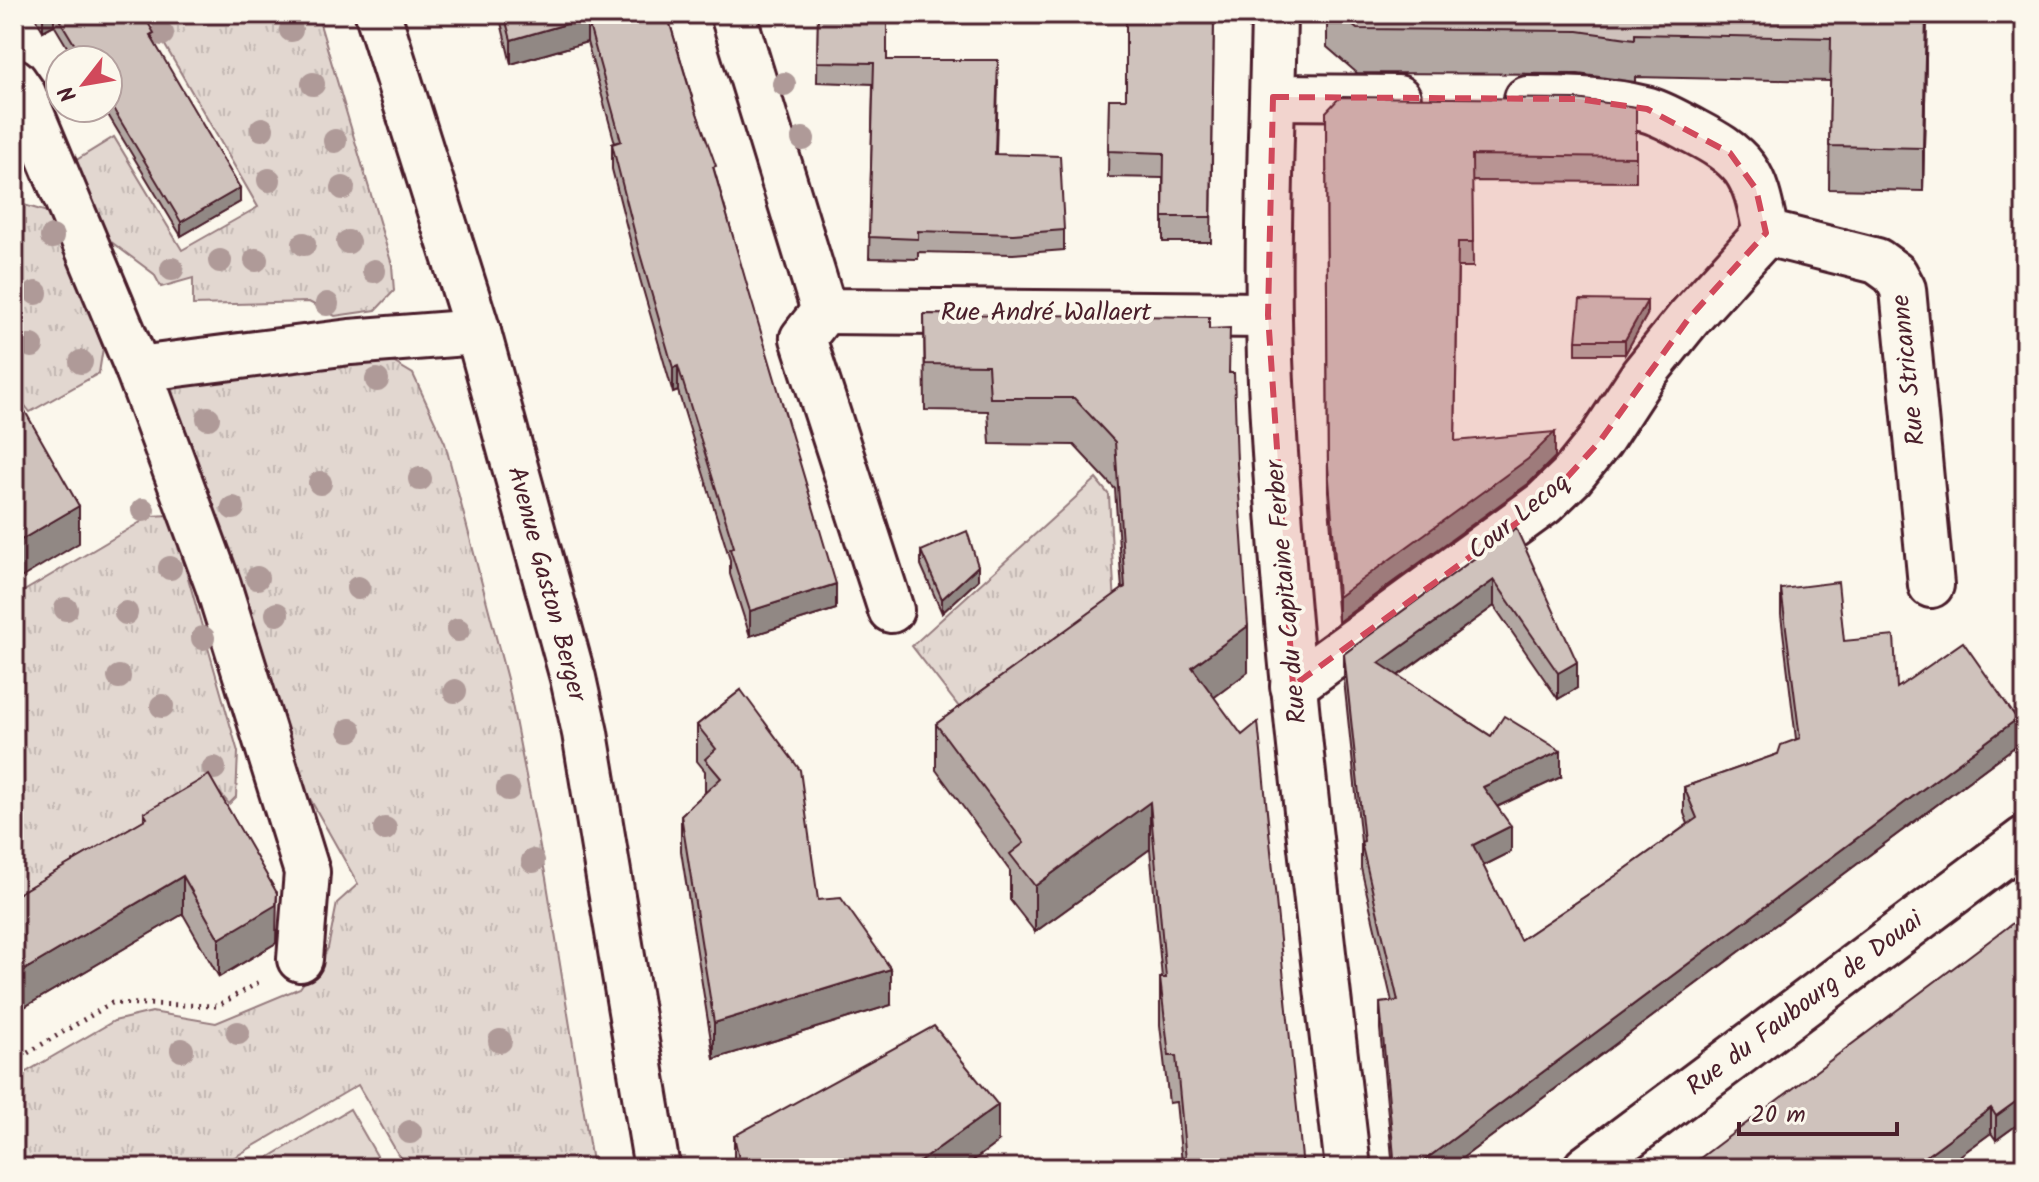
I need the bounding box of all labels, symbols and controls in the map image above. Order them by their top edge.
north arrow [44,44,124,124]
text: N [50,78,88,108]
street label: Rue André Wallaert [941,292,1152,334]
street label: Rue Stricanne [1880,292,1938,448]
street label: Rue du Capitaine Ferber [1254,457,1319,726]
street label: Avenue Gaston Berger [494,462,598,708]
street label: Cour Lecoq [1459,463,1579,571]
street label: Rue du Faubourg de Douai [1677,900,1934,1107]
scale bar [1739,1086,1897,1136]
text: 20 m [1751,1096,1806,1135]

